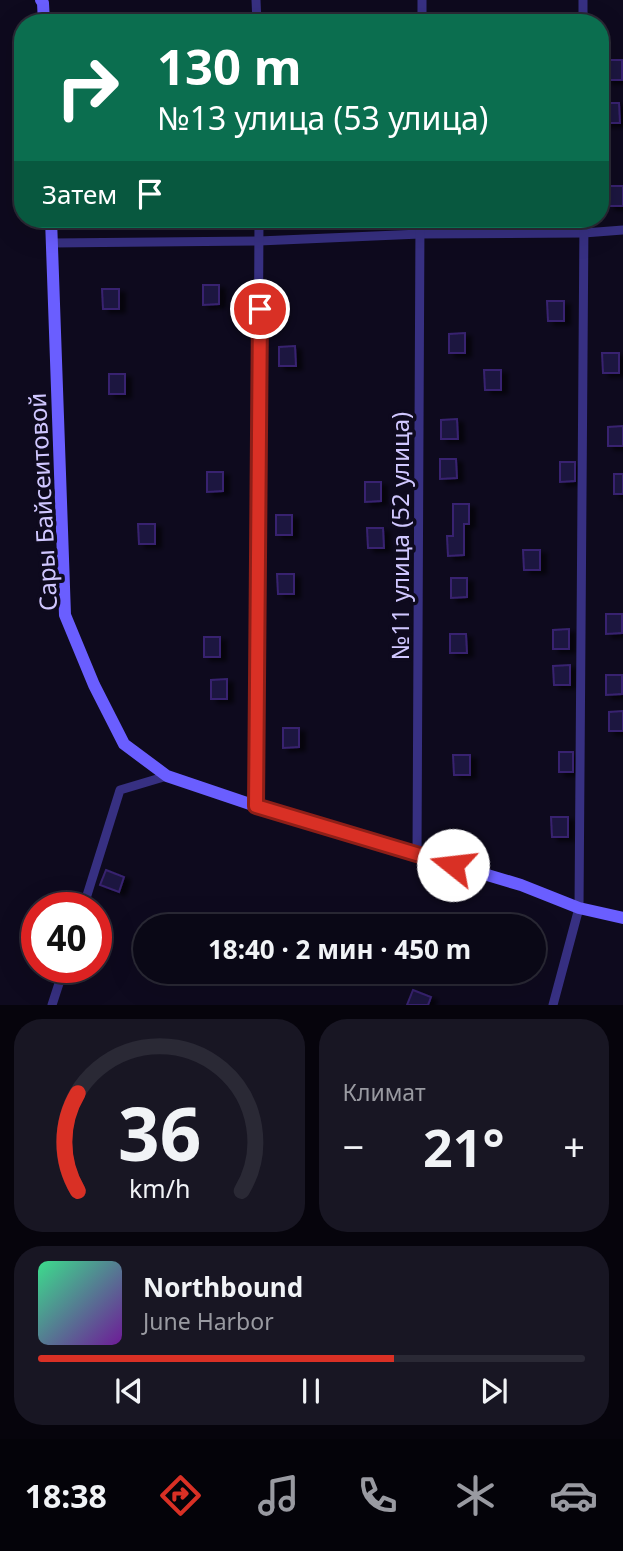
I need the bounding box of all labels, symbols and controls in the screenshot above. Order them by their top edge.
text: 130 m [157,33,302,99]
icon: right [42,42,133,133]
text: №13 улица (53 улица) [157,96,488,139]
icon: arrive [131,175,169,213]
text: Затем [42,176,117,212]
pin [230,279,290,339]
icon: arrive [241,290,279,328]
street label: Сары Байсеитовой [20,392,64,612]
street label: №11 улица (52 улица) [383,412,416,660]
position arrow [416,828,490,902]
speed limit sign: 40 [21,892,112,983]
text: 18:40 · 2 мин · 450 m [208,931,471,967]
text: Климат [343,1076,426,1108]
text: 36 [118,1084,201,1183]
text: 21° [423,1111,505,1182]
text: − [343,1120,364,1172]
text: + [563,1120,585,1172]
text: km/h [128,1171,190,1205]
text: Northbound [143,1269,303,1305]
text: June Harbor [143,1305,274,1337]
icon: previous [110,1372,148,1410]
icon: pause [292,1372,330,1410]
icon: next [475,1372,513,1410]
icon: directions [156,1471,205,1520]
icon: music [254,1471,303,1520]
icon: phone [353,1471,402,1520]
icon: climate [451,1471,500,1520]
icon: car [549,1471,598,1520]
text: 18:38 [25,1474,107,1517]

